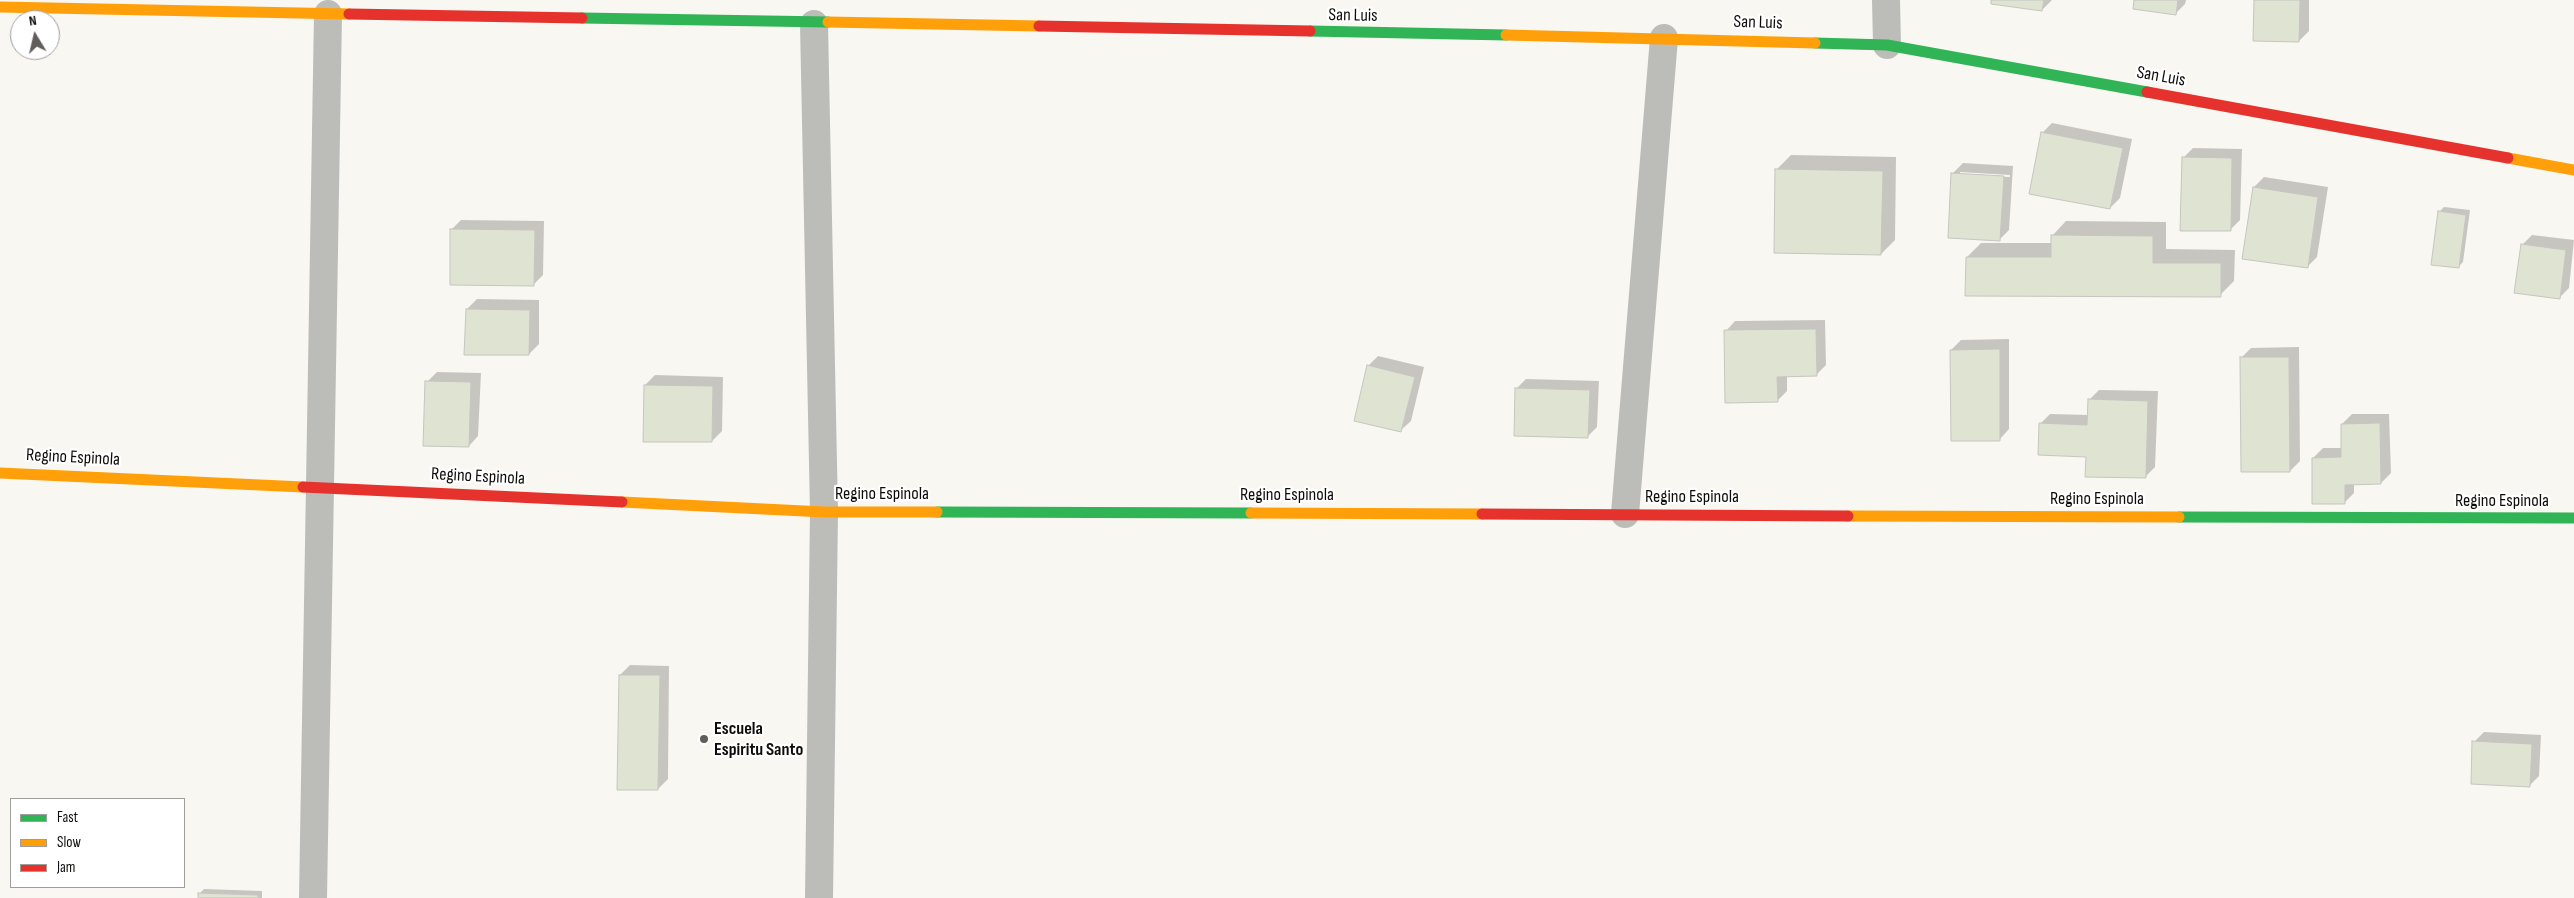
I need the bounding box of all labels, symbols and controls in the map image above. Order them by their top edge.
street label: San Luis [1328,5,1378,27]
north arrow [10,10,60,60]
street label: San Luis [1733,11,1783,35]
text: N [28,12,38,30]
street label: San Luis [2135,62,2187,92]
street label: Regino Espinola [25,445,121,471]
street label: Regino Espinola [430,464,526,490]
street label: Regino Espinola [835,483,929,505]
street label: Regino Espinola [1240,484,1334,506]
street label: Regino Espinola [1645,486,1739,508]
street label: Regino Espinola [2050,488,2144,510]
street label: Regino Espinola [2455,490,2549,512]
place label: Escuela Espiritu Santo [714,718,803,761]
marker: Escuela Espiritu Santo [698,733,710,745]
legend [10,798,185,888]
text: Fast [57,808,78,827]
text: Slow [57,833,81,852]
text: Jam [57,858,75,877]

